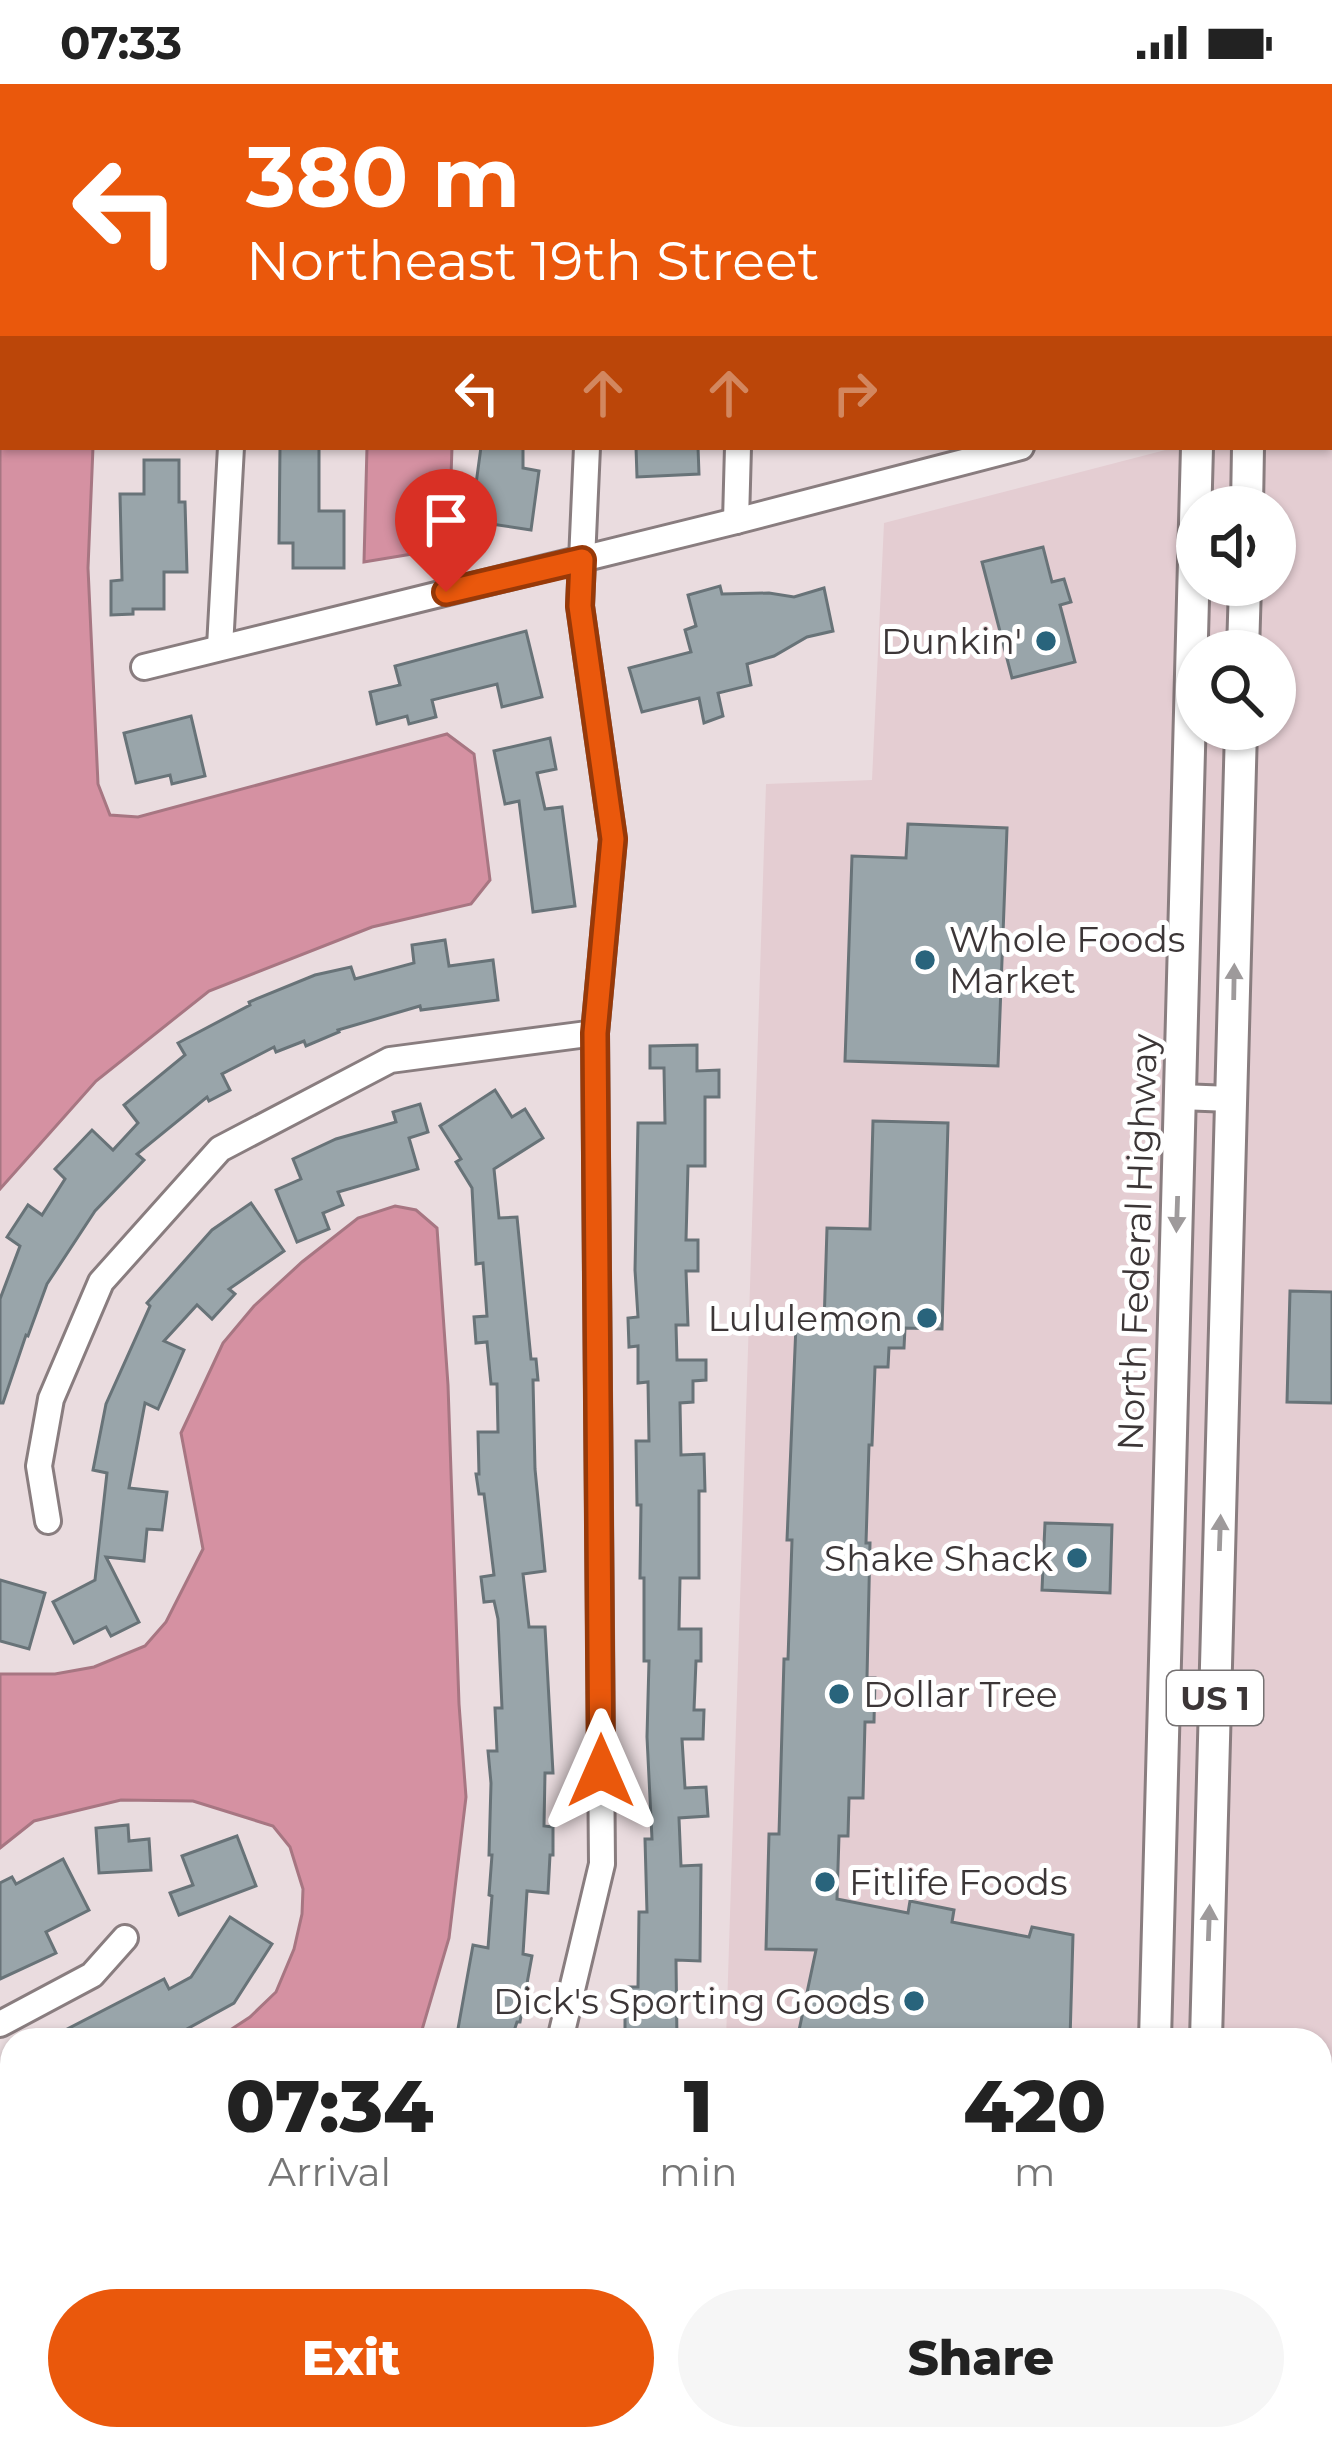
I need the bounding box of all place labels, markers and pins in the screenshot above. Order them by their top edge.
pin [395,469,497,592]
place label: Dunkin' [881,619,1022,663]
marker: Dunkin' [1033,628,1059,654]
place label: Whole Foods Market [949,917,1185,1002]
marker: Whole Foods Market [912,947,938,973]
place label: Lululemon [707,1296,903,1340]
marker: Lululemon [914,1305,940,1331]
place label: Shake Shack [824,1536,1053,1580]
marker: Shake Shack [1064,1545,1090,1571]
place label: Dollar Tree [863,1672,1057,1716]
marker: Dollar Tree [826,1681,852,1707]
place label: Fitlife Foods [849,1860,1067,1904]
marker: Fitlife Foods [812,1869,838,1895]
place label: Dick's Sporting Goods [493,1979,890,2023]
marker: Dick's Sporting Goods [901,1988,927,2014]

